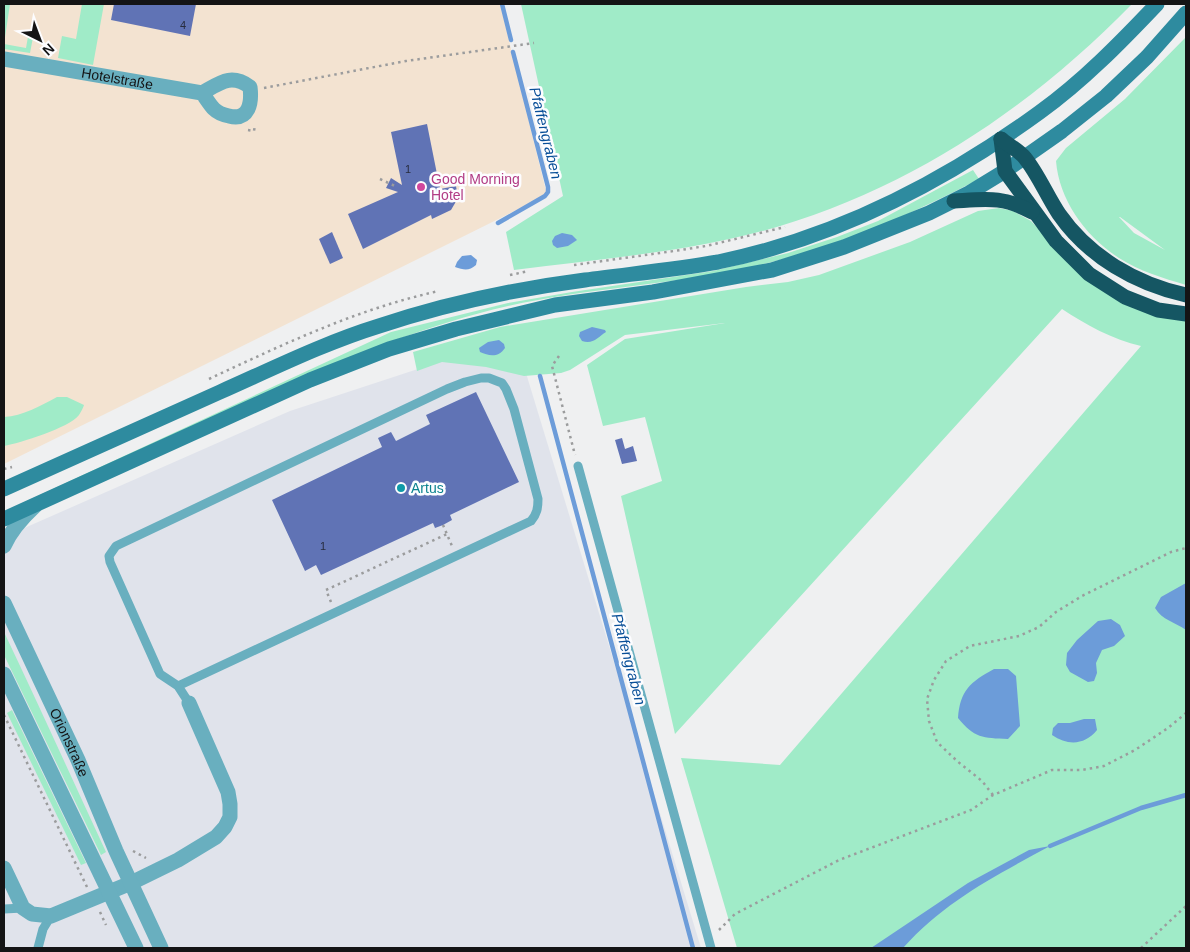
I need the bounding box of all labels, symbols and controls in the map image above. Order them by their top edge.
north arrow [15,15,65,65]
house number: 4 [180,19,186,31]
text: N [40,40,58,59]
street label: Hotelstraße [80,64,155,93]
water label: Pfaffengraben [526,85,566,181]
house number: 1 [405,163,411,175]
place label: Good Morning Hotel [431,171,520,203]
marker: Good Morning Hotel [415,181,427,193]
place label: Artus [411,480,444,496]
marker: Artus [395,482,407,494]
house number: 1 [320,540,326,552]
water label: Pfaffengraben [609,611,649,707]
street label: Orionstraße [47,705,92,779]

